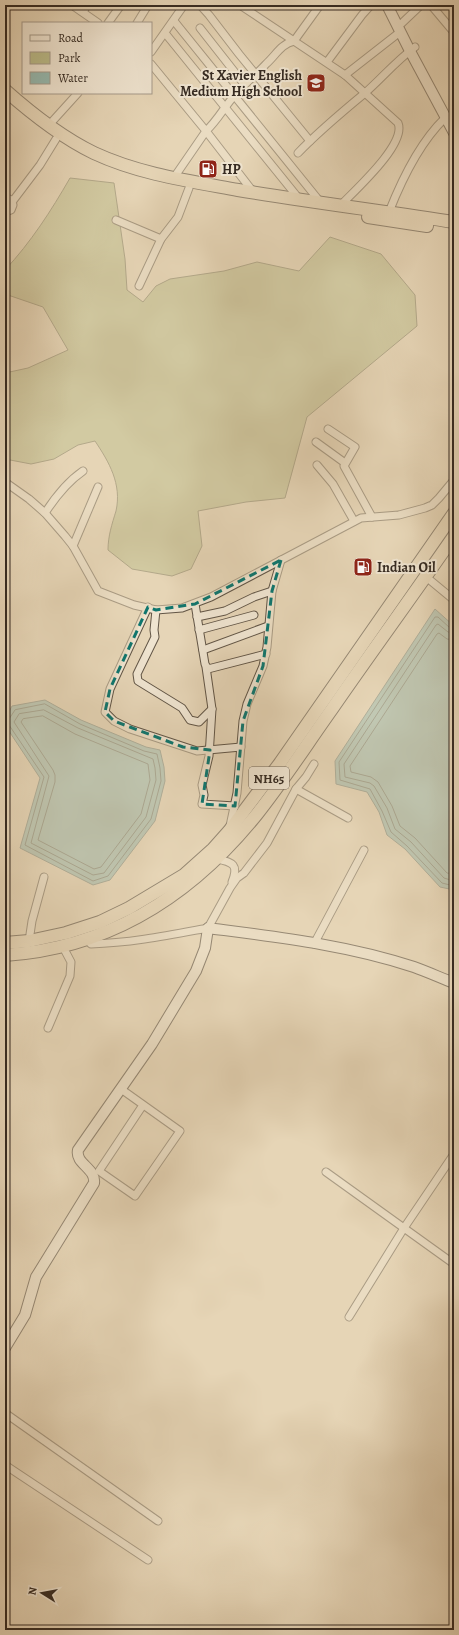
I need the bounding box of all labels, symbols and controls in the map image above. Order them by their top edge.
legend [22,22,152,94]
text: Road [58,30,84,46]
text: Park [58,50,81,66]
place label: St Xavier English Medium High School [180,66,302,101]
text: Water [57,70,88,86]
school or university icon: St Xavier English Medium High School [305,72,327,94]
fuel station icon: HP [197,158,219,180]
place label: HP [222,160,241,179]
fuel station icon: Indian Oil [352,556,374,578]
place label: Indian Oil [377,558,436,577]
road number: NH65 [249,767,289,789]
north arrow [22,1573,62,1613]
text: N [25,1586,41,1597]

